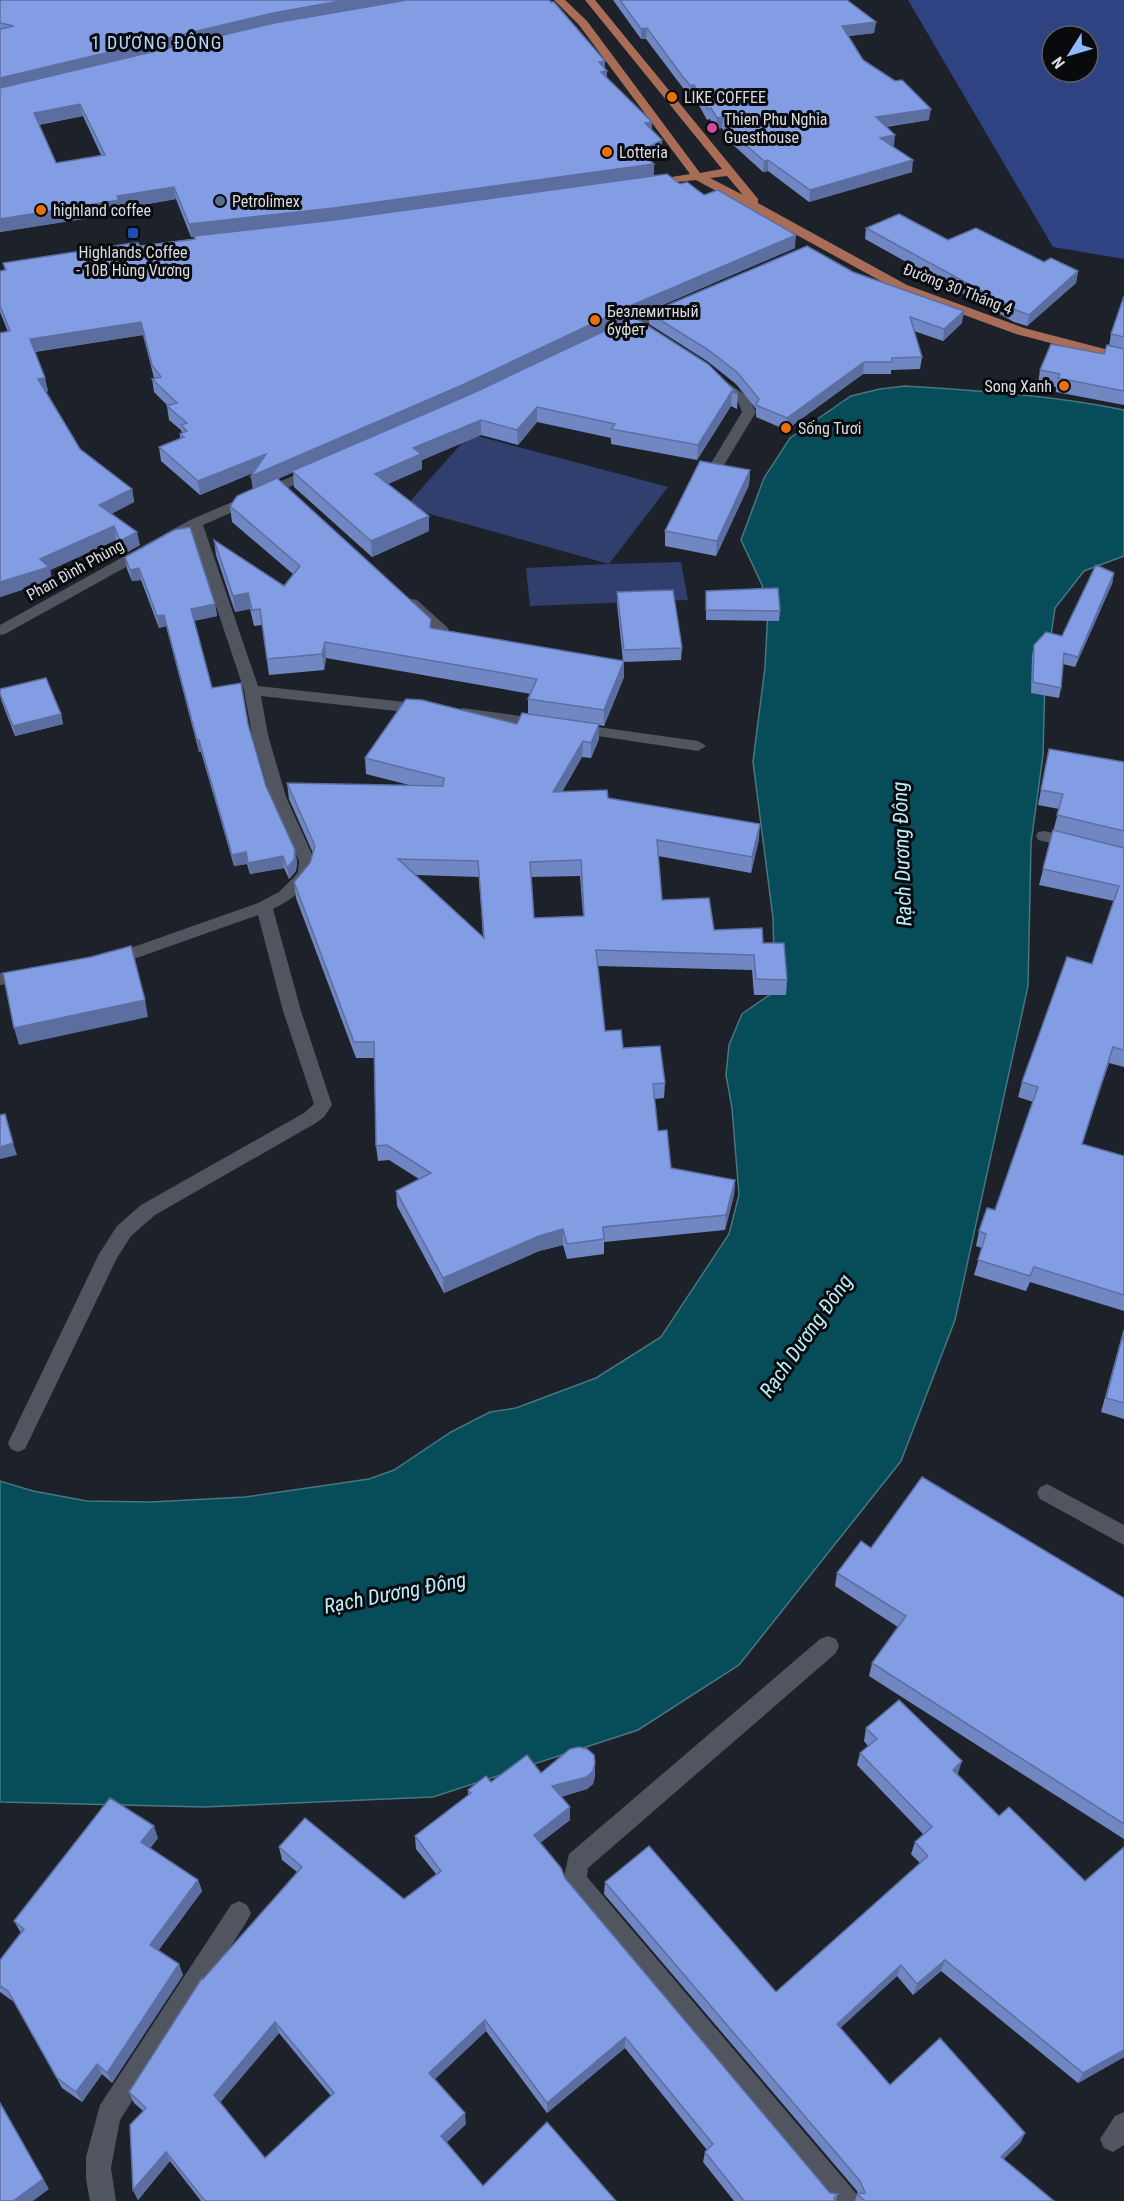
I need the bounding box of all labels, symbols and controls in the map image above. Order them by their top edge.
north arrow [1040,24,1100,84]
district label: 1 DƯƠNG ĐÔNG [91,32,223,53]
text: N [1048,53,1069,72]
place label: LIKE COFFEE [684,88,766,107]
marker: LIKE COFFEE [665,90,679,104]
place label: Thien Phu Nghia Guesthouse [724,110,828,147]
marker: Thien Phu Nghia Guesthouse [705,121,719,135]
place label: Lotteria [619,143,668,162]
marker: Lotteria [600,145,614,159]
place label: Petrolimex [232,192,300,211]
marker: Petrolimex [213,194,227,208]
place label: highland coffee [53,201,151,220]
marker: highland coffee [34,203,48,217]
marker: Highlands Coffee - 10B Hùng Vương [126,226,140,240]
place label: Highlands Coffee - 10B Hùng Vương [76,243,190,280]
street label: Đường 30 Tháng 4 [901,259,1015,319]
place label: Безлемитный буфет [607,302,699,339]
marker: Безлемитный буфет [588,313,602,327]
place label: Song Xanh [984,377,1052,396]
marker: Song Xanh [1057,379,1071,393]
place label: Sống Tươi [798,419,861,438]
marker: Sống Tươi [779,421,793,435]
street label: Phan Đình Phùng [23,536,127,604]
water label: Rạch Dương Đông [887,781,917,927]
water label: Rạch Dương Đông [755,1270,857,1402]
water label: Rạch Dương Đông [322,1567,468,1619]

